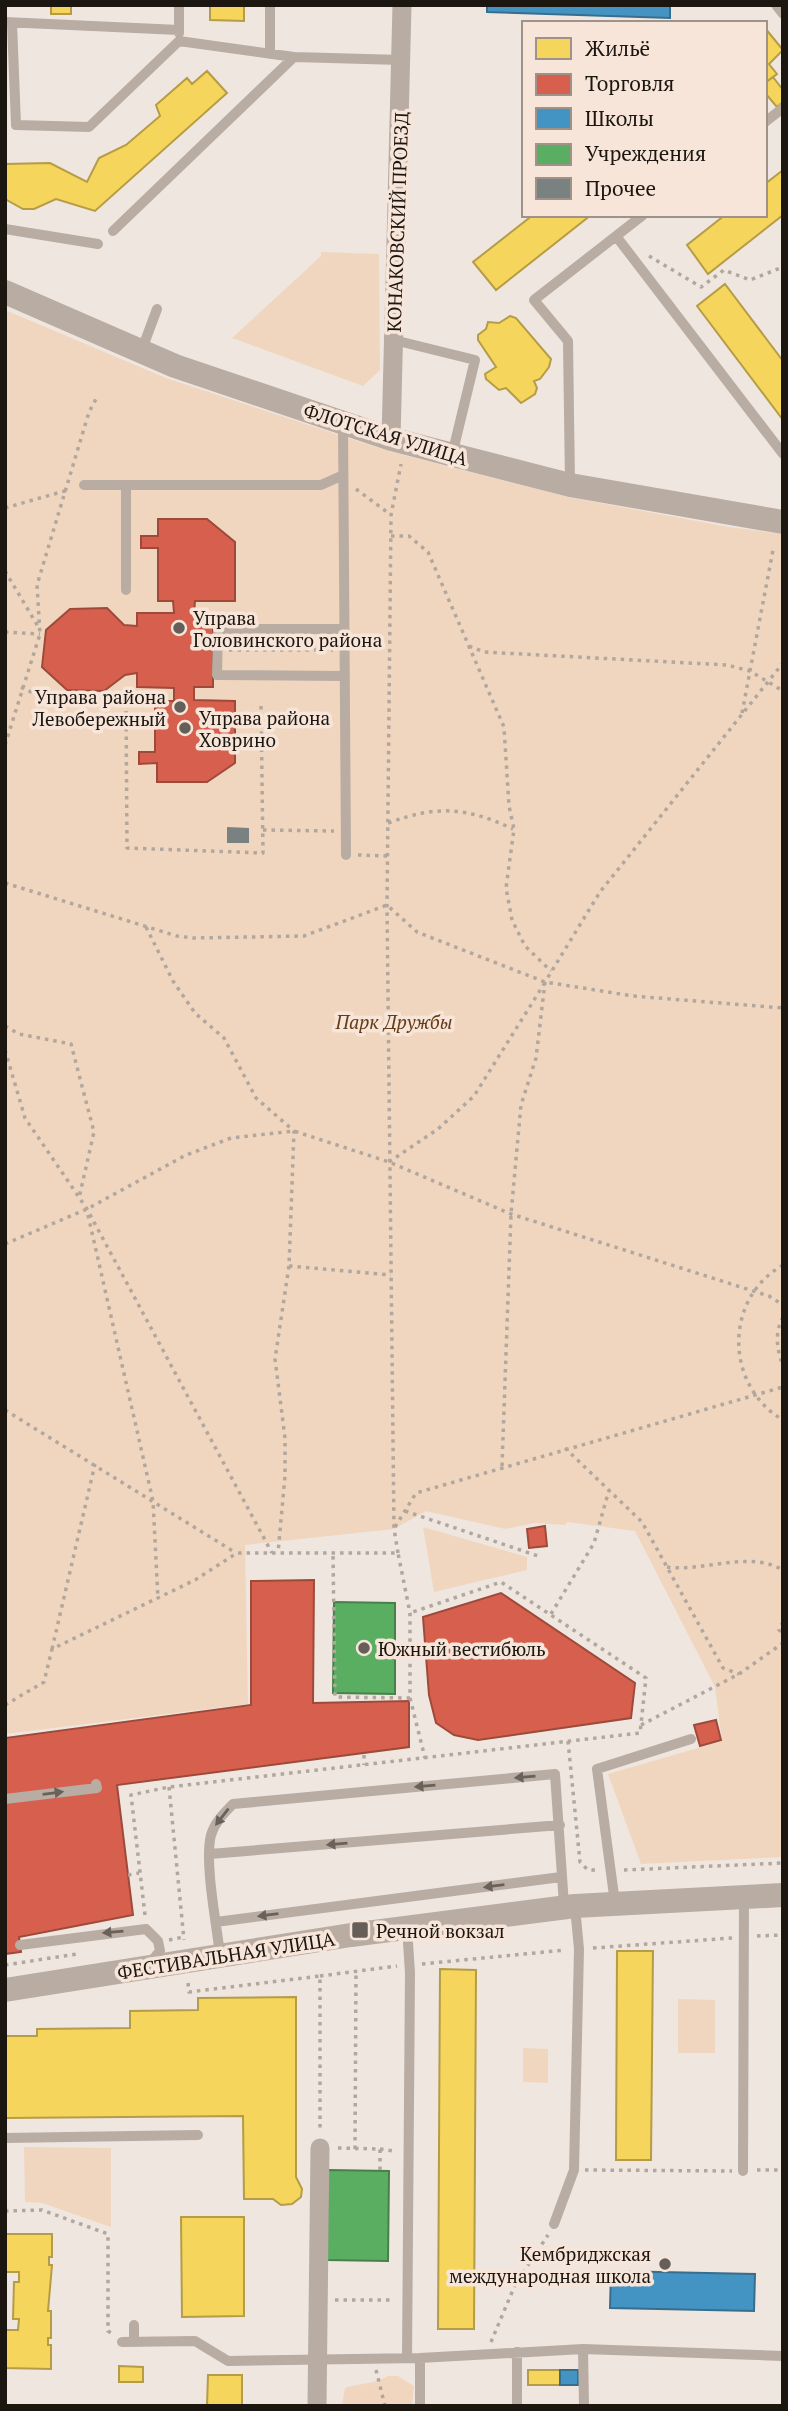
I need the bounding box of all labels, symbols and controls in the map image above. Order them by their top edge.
legend [522,21,767,217]
text: Жильё [585,34,650,62]
text: Торговля [585,69,674,97]
text: Школы [585,104,654,132]
street label: КОНАКОВСКИЙ ПРОЕЗД [381,111,413,333]
text: Учреждения [585,139,706,167]
text: Прочее [585,174,656,202]
street label: ФЛОТСКАЯ УЛИЦА [301,397,471,471]
place label: Управа Головинского района [193,605,383,652]
marker: Управа Головинского района [171,620,187,636]
place label: Управа района Левобережный [32,684,166,731]
marker: Управа района Левобережный [172,699,188,715]
place label: Управа района Ховрино [199,705,331,752]
marker: Управа района Ховрино [177,720,193,736]
park label: Парк Дружбы [334,1009,453,1034]
place label: Южный вестибюль [378,1636,546,1661]
marker: Южный вестибюль [356,1640,372,1656]
one-way arrow [514,1772,536,1783]
one-way arrow [414,1781,436,1792]
one-way arrow [42,1788,64,1799]
one-way arrow [215,1807,230,1825]
one-way arrow [326,1839,348,1850]
one-way arrow [483,1881,505,1892]
one-way arrow [257,1910,279,1921]
place label: Речной вокзал [376,1918,505,1943]
marker: Речной вокзал [350,1920,370,1940]
street label: ФЕСТИВАЛЬНАЯ УЛИЦА [115,1925,337,1985]
one-way arrow [102,1927,124,1938]
place label: Кембриджская международная школа [449,2241,651,2288]
marker: Кембриджская международная школа [657,2256,673,2272]

